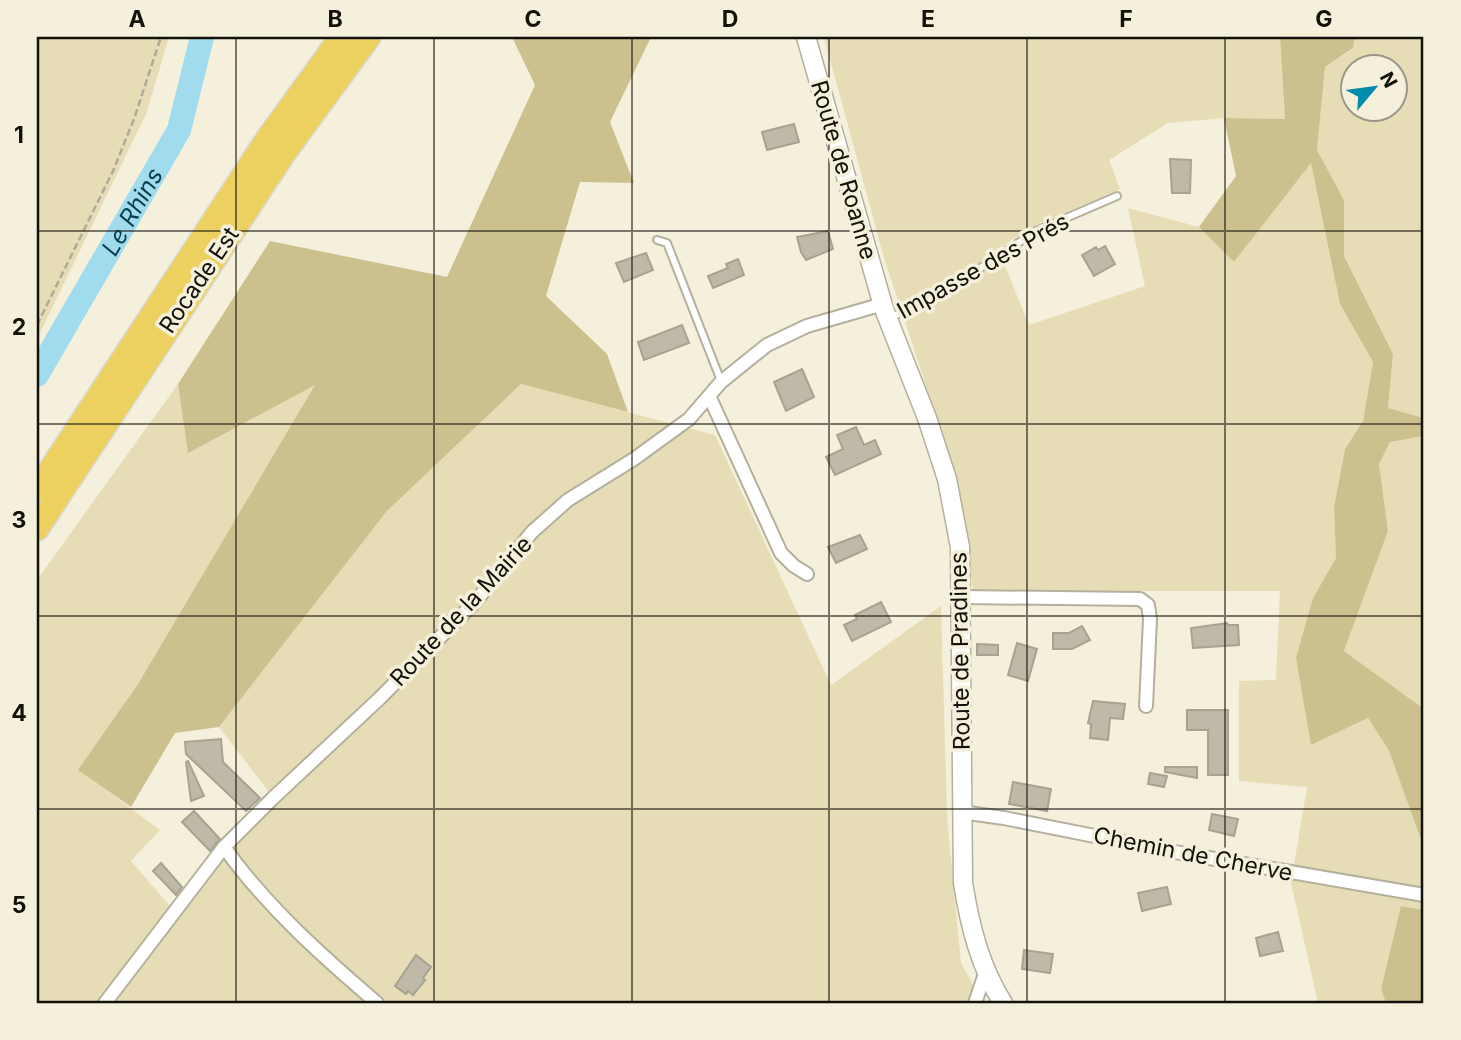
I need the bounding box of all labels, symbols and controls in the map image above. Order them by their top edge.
text: A [128,5,146,33]
text: B [327,5,343,33]
text: C [524,5,542,33]
text: D [722,5,738,33]
text: E [921,5,935,33]
text: F [1119,5,1133,33]
text: G [1315,5,1333,33]
north arrow [1338,52,1408,122]
text: N [1375,68,1402,92]
street label: Route de Roanne [805,77,883,263]
text: 1 [14,121,24,149]
water label: Le Rhins [95,162,169,260]
street label: Impasse des Prés [892,207,1074,325]
street label: Rocade Est [153,221,245,338]
text: 2 [12,313,26,341]
text: 3 [12,506,26,534]
street label: Route de la Mairie [384,530,538,692]
street label: Route de Pradines [944,552,976,750]
text: 4 [11,699,27,727]
street label: Chemin de Cherve [1091,821,1295,887]
text: 5 [12,891,26,919]

